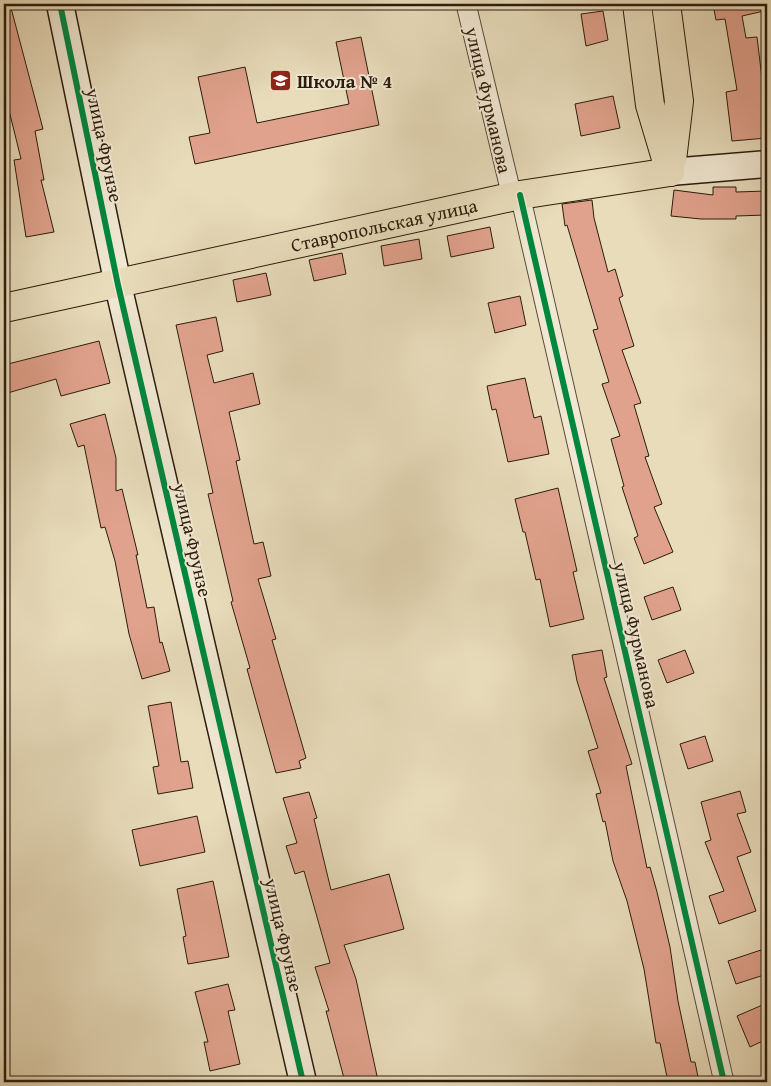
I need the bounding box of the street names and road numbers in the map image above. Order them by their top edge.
street label: улица Фурманова [458,23,519,176]
street label: улица Фрунзе [79,84,131,205]
street label: Ставропольская улица [288,191,480,259]
street label: улица Фрунзе [166,479,220,600]
street label: улица Фурманова [606,558,667,711]
street label: улица Фрунзе [257,874,311,995]

